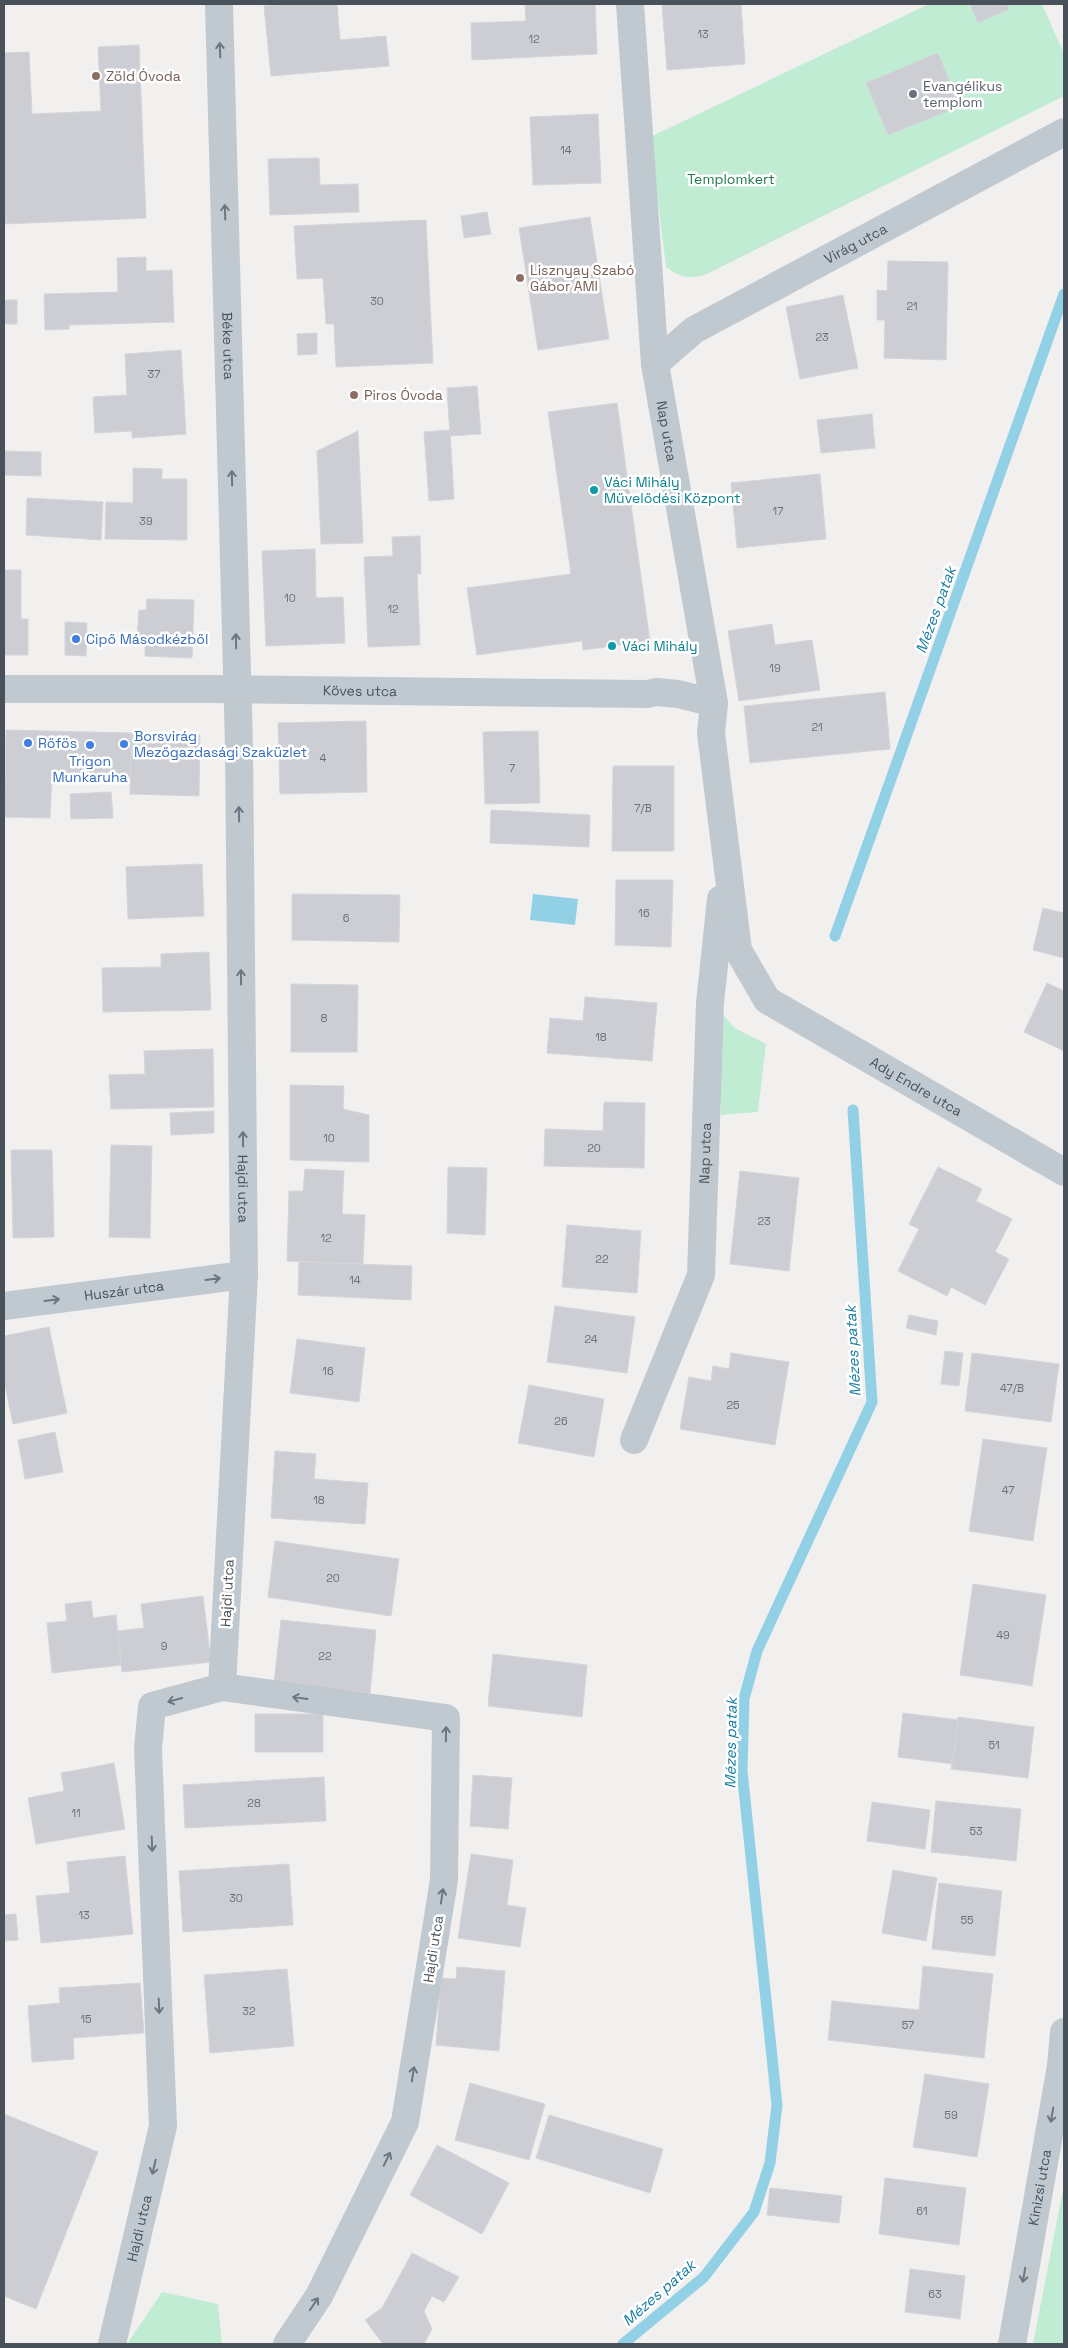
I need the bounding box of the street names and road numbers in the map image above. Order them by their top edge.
street label: Virág utca [821,219,890,268]
street label: Béke utca [218,312,238,380]
street label: Nap utca [653,399,681,463]
street label: Köves utca [323,681,397,700]
street label: Ady Endre utca [867,1053,966,1120]
street label: Nap utca [695,1122,715,1184]
street label: Hajdi utca [234,1155,253,1223]
street label: Huszár utca [83,1276,165,1305]
street label: Hajdi utca [216,1559,238,1627]
street label: Hajdi utca [419,1914,447,1984]
street label: Kinizsi utca [1024,2148,1055,2227]
street label: Hajdi utca [123,2193,156,2263]

